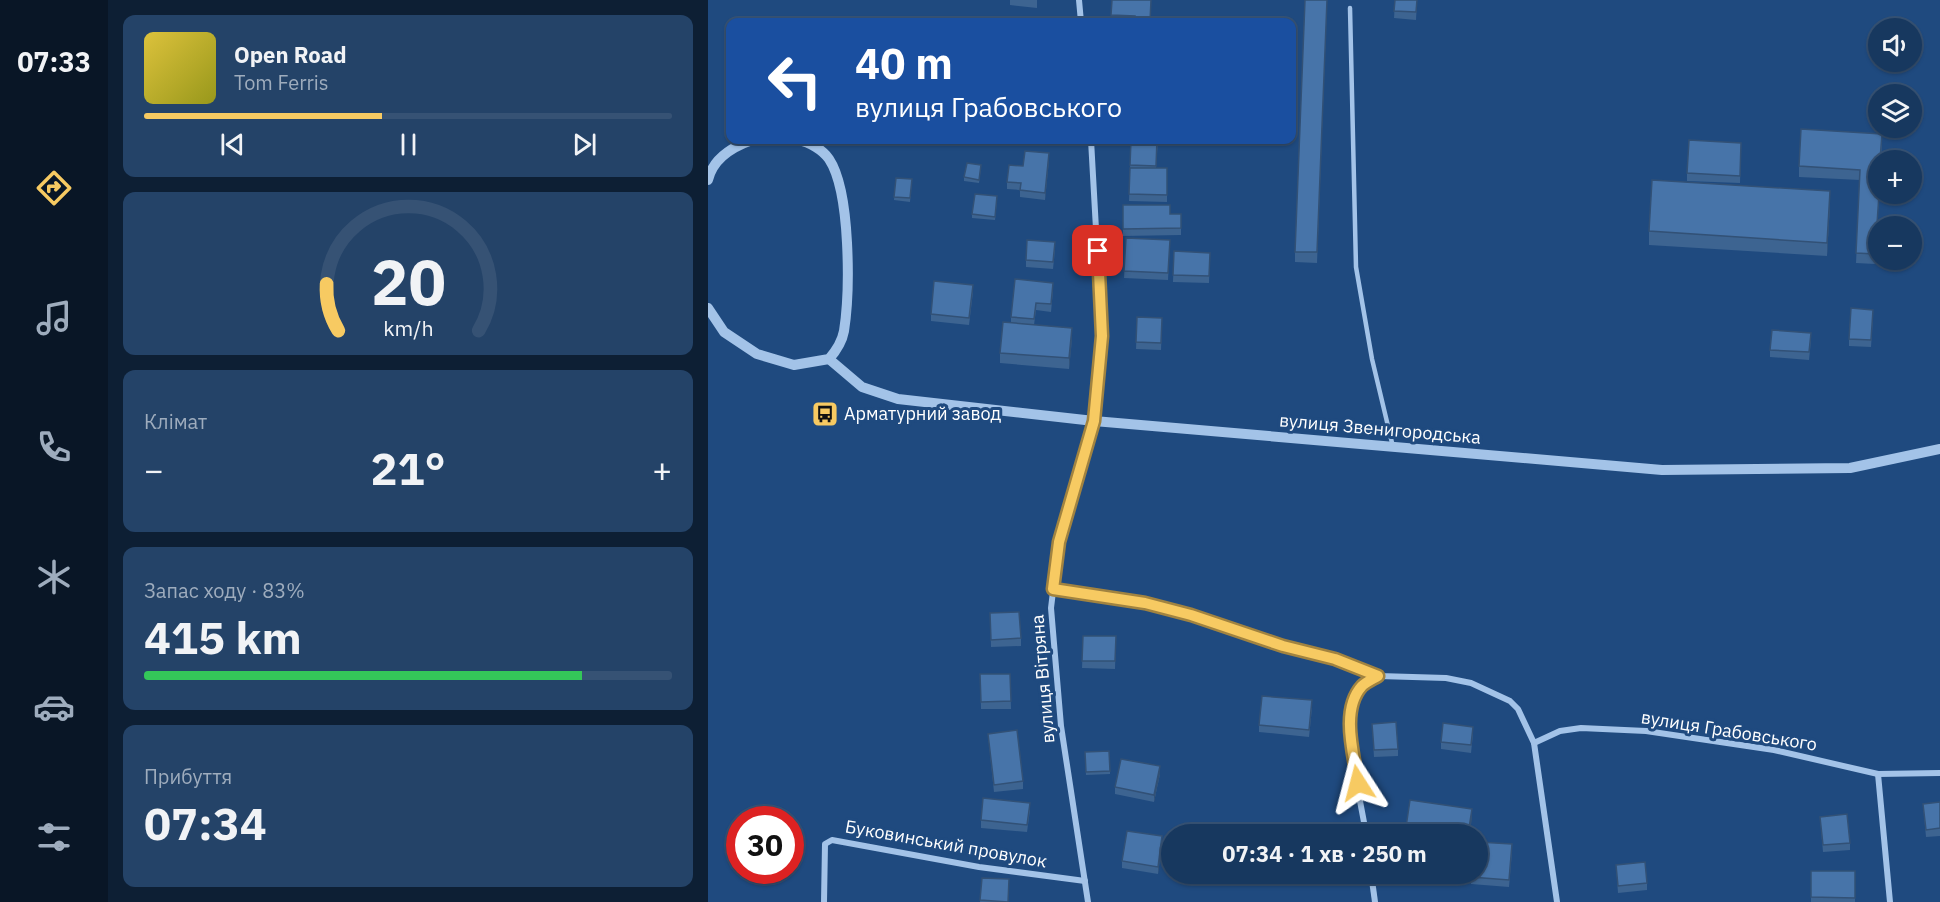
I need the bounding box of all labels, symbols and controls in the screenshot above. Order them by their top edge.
map controls [1868,18,1922,270]
button: sound [1868,18,1922,72]
text: 40 m [855,36,953,91]
text: Open Road [234,40,347,69]
icon: left [756,42,834,120]
text: 07:33 [17,44,91,79]
text: Tom Ferris [234,69,329,96]
button: layers [1868,84,1922,138]
text: вулиця Грабовського [855,89,1122,124]
icon: previous [216,128,249,161]
icon: pause [392,128,425,161]
icon: next [568,128,601,161]
button: + [1868,150,1922,204]
icon: directions [33,167,75,209]
button: − [1868,216,1922,270]
pin [1072,225,1123,276]
icon: arrive [1081,234,1114,267]
text: 20 [371,241,445,322]
icon: music [33,297,75,339]
text: km/h [383,314,433,342]
bus stop icon: Арматурний завод [810,399,840,429]
place label: Арматурний завод [844,402,1001,425]
text: Клімат [144,408,207,435]
street label: вулиця Звенигородська [1278,408,1482,449]
icon: phone [33,426,75,468]
text: 21° [370,439,446,497]
text: − [144,448,164,491]
text: + [652,448,672,491]
icon: climate [33,556,75,598]
text: Запас ходу · 83% [144,577,305,604]
text: 415 km [144,608,302,666]
street label: вулиця Вітряна [1025,613,1060,744]
icon: car [33,686,75,728]
street label: вулиця Грабовського [1639,705,1819,756]
position arrow [1326,751,1390,815]
text: Прибуття [144,763,232,790]
text: 07:34 [144,794,267,852]
speed limit sign: 30 [726,806,804,884]
street label: Буковинський провулок [843,814,1049,873]
icon: filters [33,816,75,858]
text: 07:34 · 1 хв · 250 m [1222,839,1427,868]

